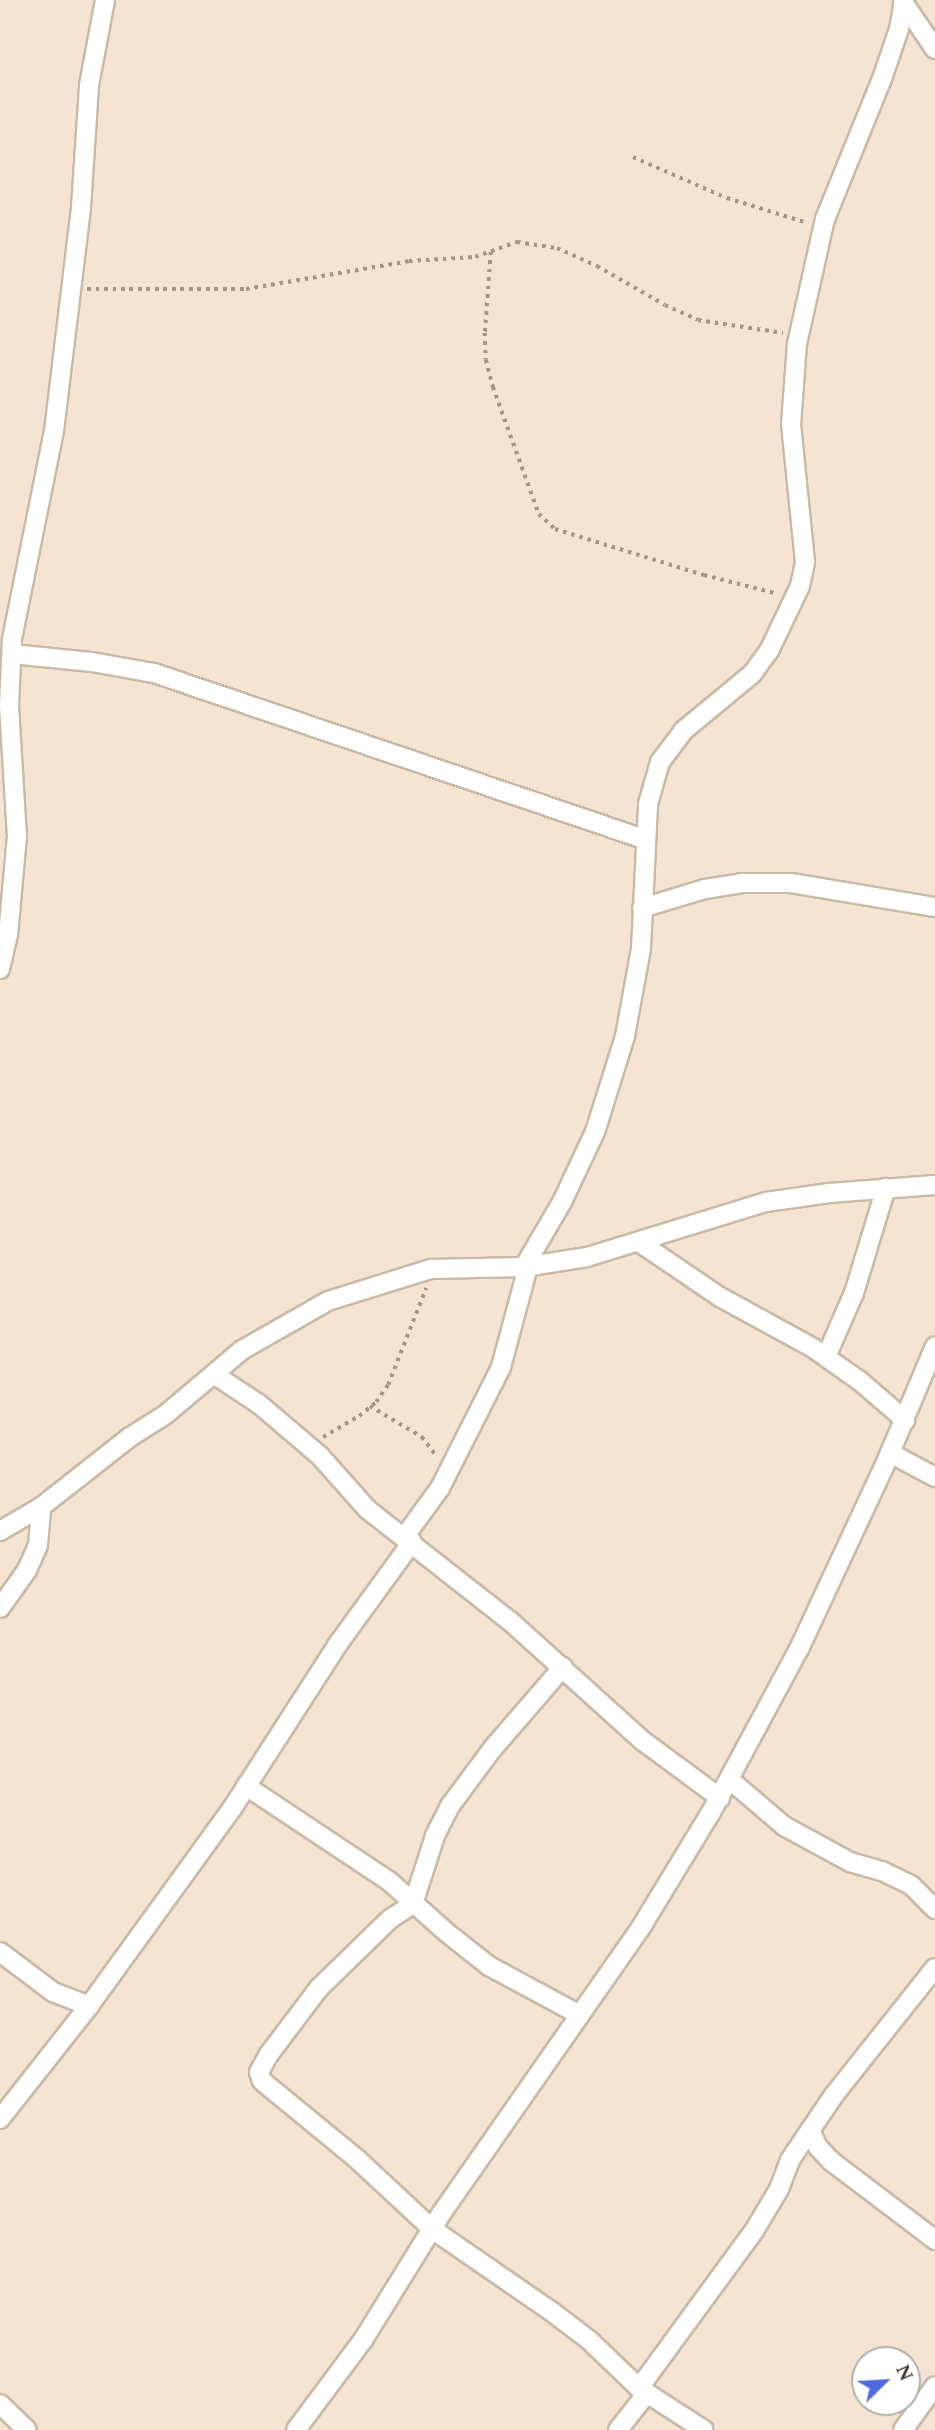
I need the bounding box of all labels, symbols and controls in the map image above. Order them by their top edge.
north arrow [851,2346,921,2416]
text: N [887,2360,920,2386]

